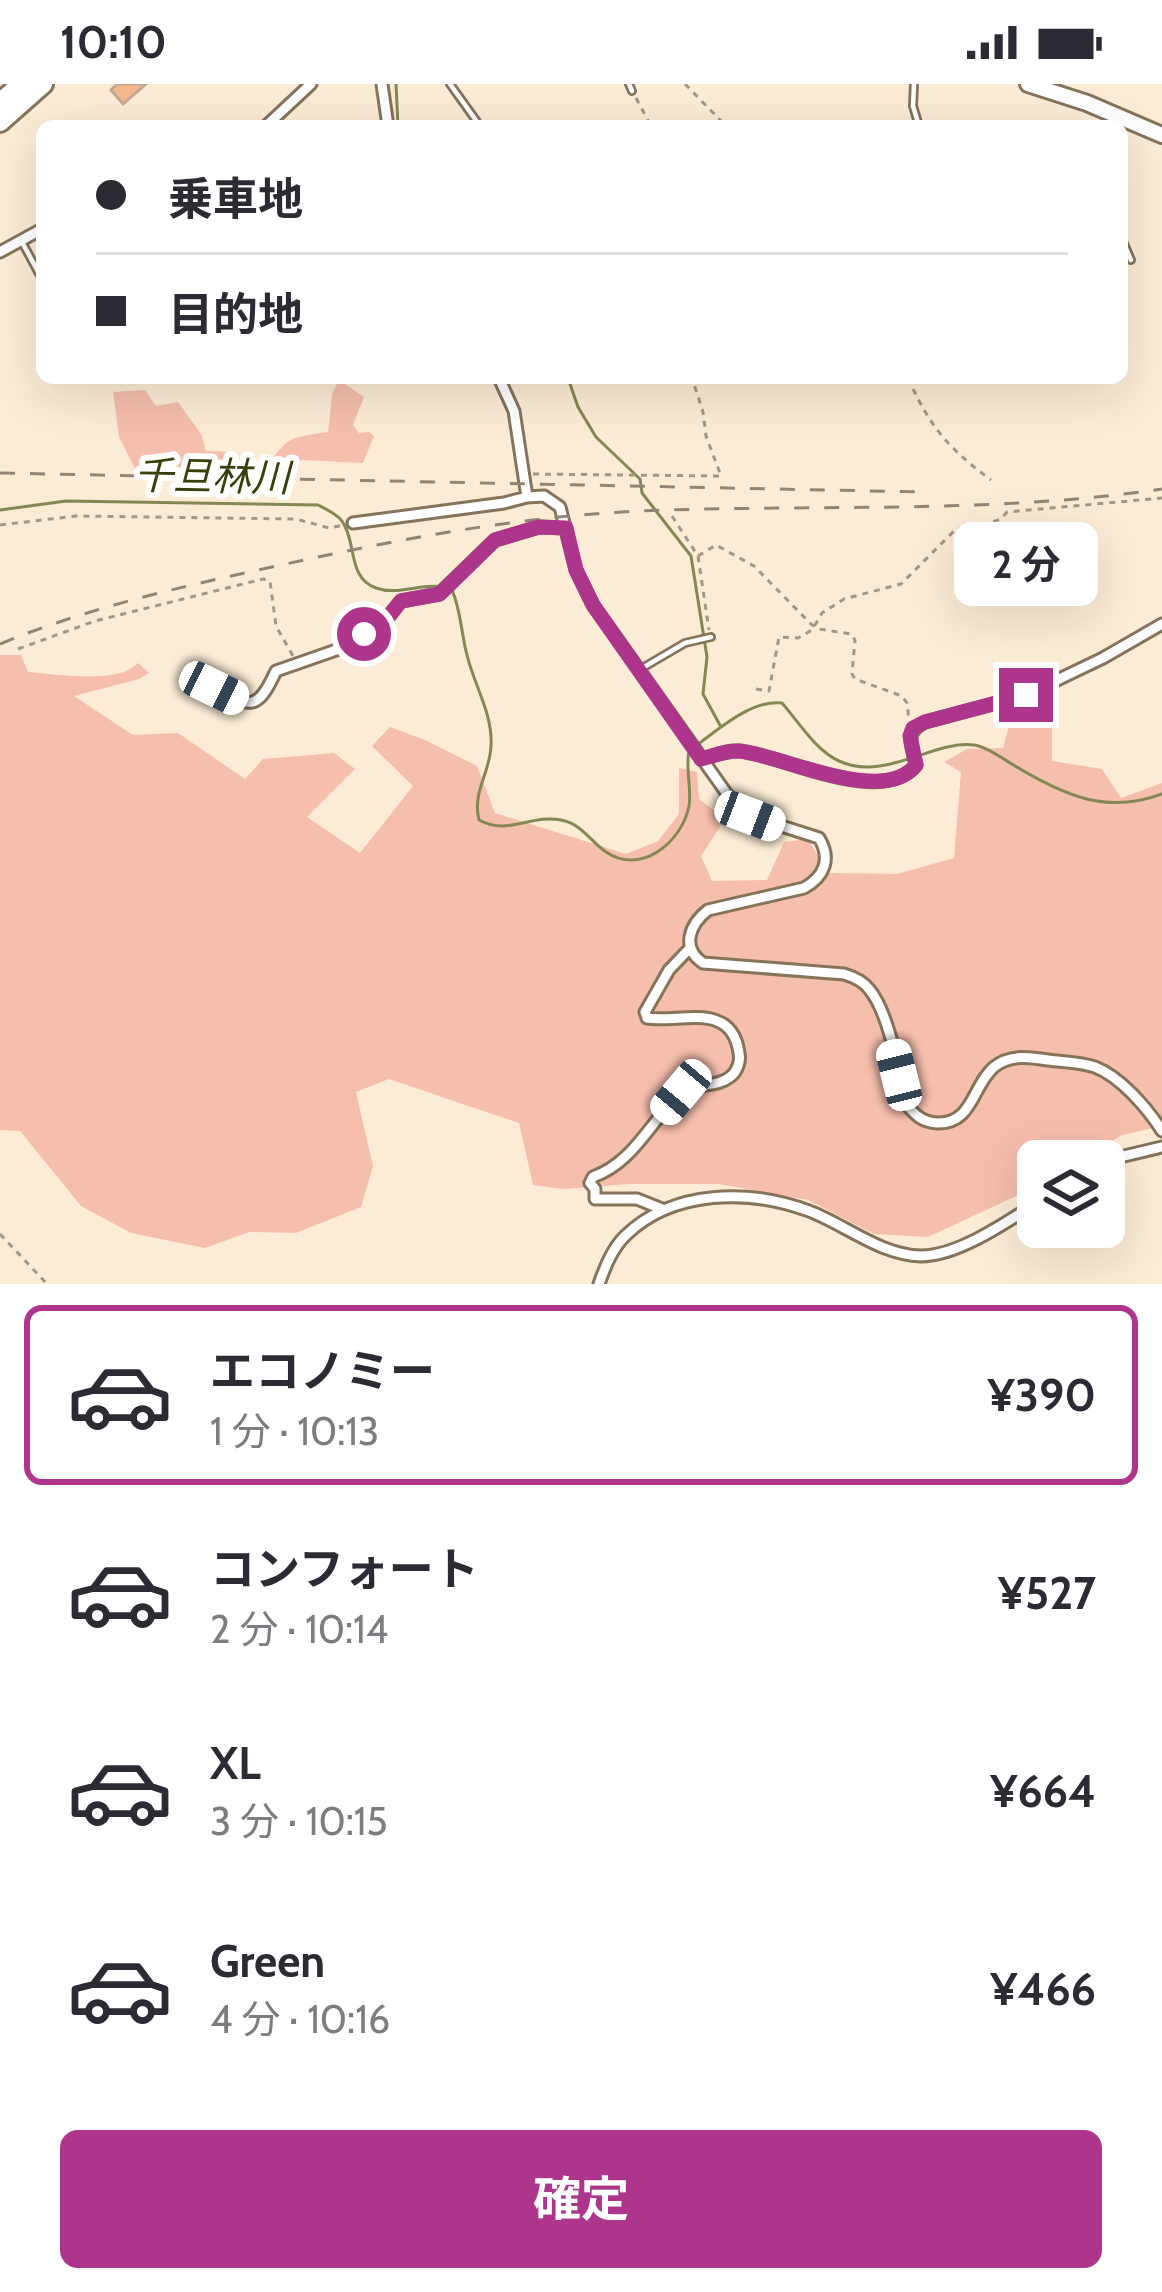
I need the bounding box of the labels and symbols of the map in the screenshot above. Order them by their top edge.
water label: 千旦林川 [134,451,294,501]
callout: 2 分 [954,521,1098,605]
route start [337,607,391,661]
car [174,656,254,720]
route end [999,668,1053,722]
car [710,786,790,846]
car [873,1036,925,1114]
car [644,1053,718,1131]

